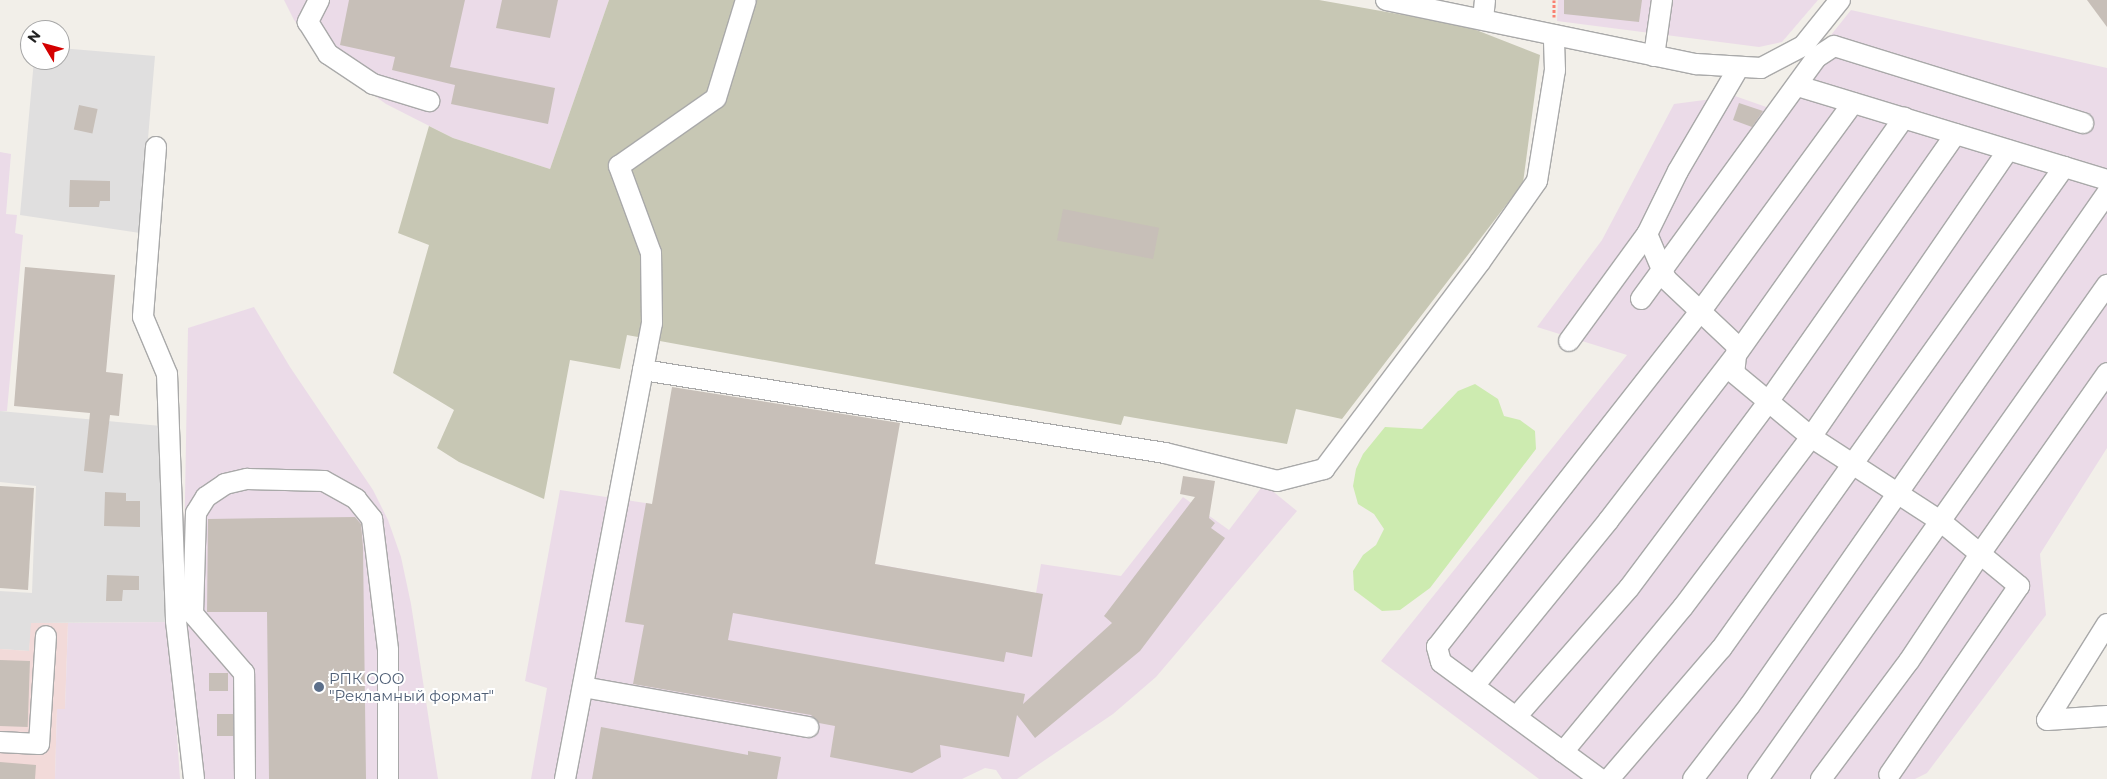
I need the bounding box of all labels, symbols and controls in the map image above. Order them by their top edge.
north arrow [20,20,70,70]
text: N [23,27,44,47]
place label: РПК ООО "Рекламный формат" [329,669,494,704]
marker: РПК ООО "Рекламный формат" [313,681,325,693]

